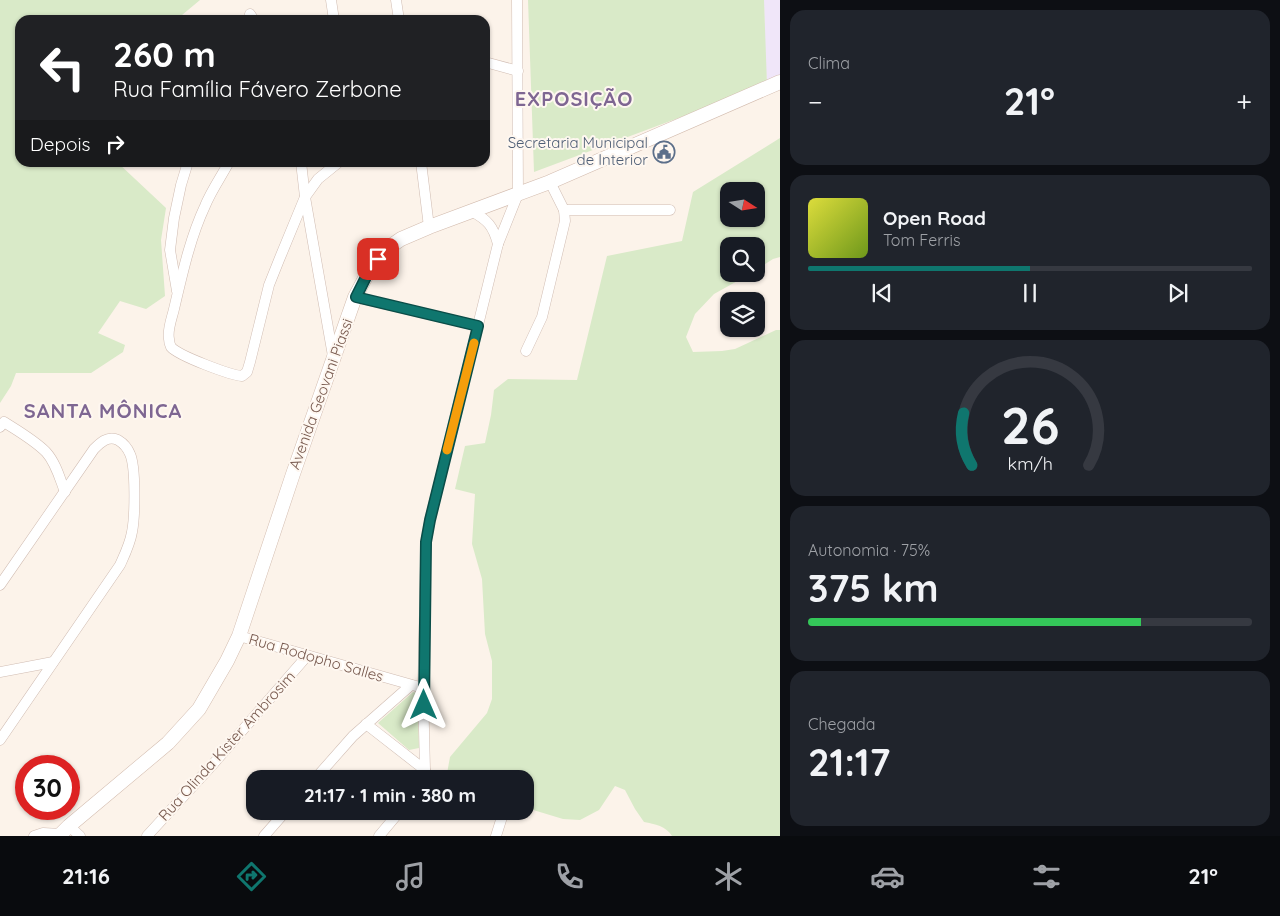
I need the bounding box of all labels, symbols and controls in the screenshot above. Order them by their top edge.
text: 260 m [113,32,216,76]
icon: left [30,35,95,100]
text: Clima [808,53,850,73]
text: Rua Família Fávero Zerbone [113,75,402,103]
text: 21° [1004,77,1055,125]
text: − [808,84,823,119]
text: + [1236,84,1252,119]
district label: EXPOSIÇÃO [515,86,633,111]
icon: right [101,130,129,158]
text: Depois [30,132,91,156]
place label: Secretaria Municipal de Interior [508,133,648,169]
public building icon: Secretaria Municipal de Interior [652,140,676,164]
north arrow [720,182,765,228]
map controls [720,182,765,337]
text: Open Road [883,206,986,230]
text: Tom Ferris [883,230,960,250]
button: search [720,237,765,282]
pin [357,238,399,280]
icon: arrive [364,245,392,273]
icon: previous [868,279,896,307]
icon: pause [1016,279,1044,307]
icon: next [1164,279,1192,307]
button: layers [720,292,765,337]
street label: Avenida Geovani Piassi [284,316,357,472]
text: 26 [1001,392,1059,457]
district label: SANTA MÔNICA [24,398,182,423]
text: km/h [1007,452,1053,474]
text: Autonomia · 75% [808,540,930,560]
text: 375 km [808,564,938,612]
street label: Rua Rodopho Salles [247,629,386,686]
street label: Rua Olinda Kister Ambrosim [154,667,299,825]
position arrow [397,678,449,730]
text: Chegada [808,714,876,734]
text: 21:17 [808,738,890,786]
speed limit sign: 30 [15,755,80,820]
text: 21:17 · 1 min · 380 m [304,783,476,807]
icon: directions [234,859,269,894]
icon: music [393,859,428,894]
icon: phone [552,859,587,894]
icon: climate [711,859,746,894]
icon: car [870,859,905,894]
icon: filters [1029,859,1064,894]
text: 21:16 [62,862,110,890]
text: 21° [1188,862,1218,890]

